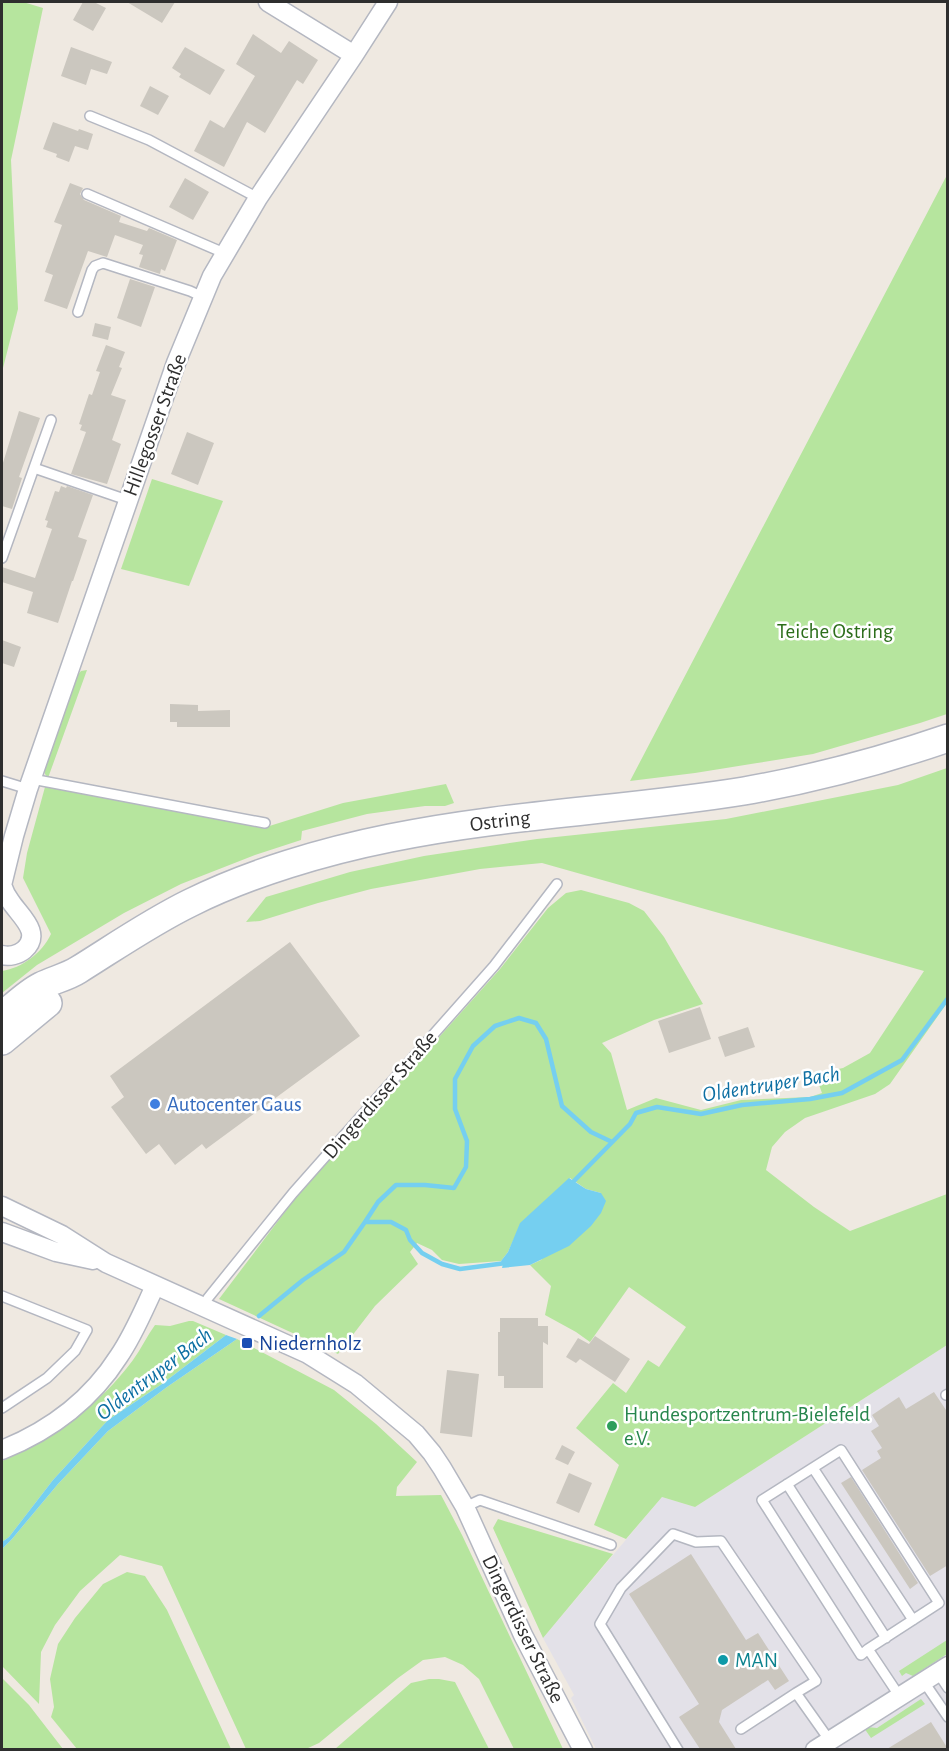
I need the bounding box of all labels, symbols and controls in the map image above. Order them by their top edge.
street label: Hillegosser Straße [120,351,190,499]
park label: Teiche Ostring [777,621,894,642]
street label: Ostring [469,807,532,835]
street label: Dingerdisser Straße [319,1027,441,1163]
water label: Oldentruper Bach [701,1062,841,1107]
place label: Autocenter Gaus [167,1094,302,1115]
marker: Autocenter Gaus [148,1097,162,1111]
water label: Oldentruper Bach [92,1323,217,1425]
place label: Niedernholz [259,1333,361,1354]
marker: Niedernholz [240,1336,254,1350]
place label: Hundesportzentrum-Bielefeld e.V. [624,1404,870,1449]
marker: Hundesportzentrum-Bielefeld e.V. [605,1419,619,1433]
street label: Dingerdisser Straße [478,1552,568,1706]
place label: MAN [735,1650,778,1671]
marker: MAN [716,1653,730,1667]

